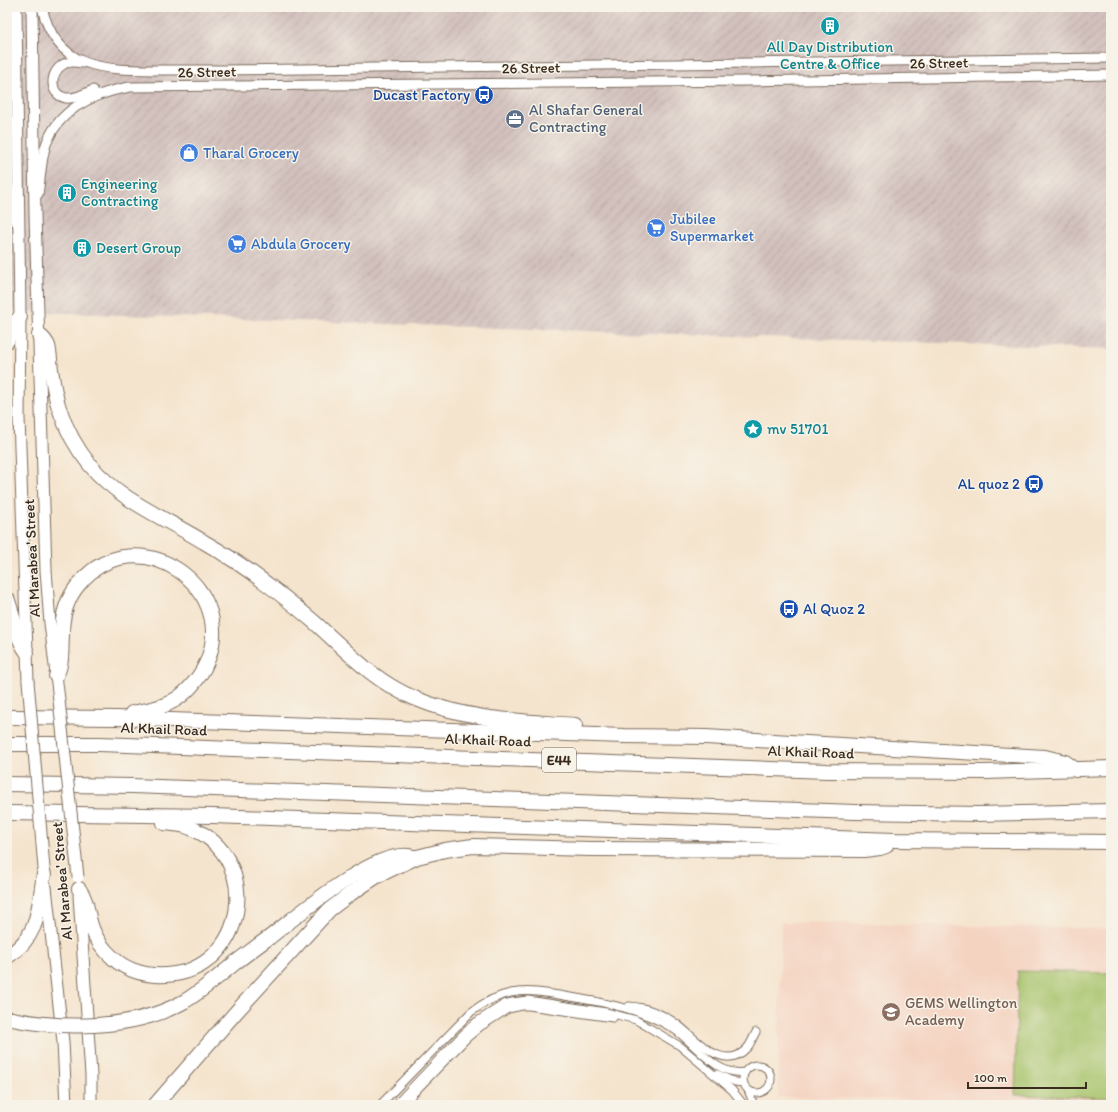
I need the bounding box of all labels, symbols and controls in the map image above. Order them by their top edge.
building icon: All Day Distribution Centre & Office [819,15,841,37]
place label: All Day Distribution Centre & Office [767,38,894,73]
street label: 26 Street [909,53,969,73]
street label: 26 Street [501,58,561,78]
street label: 26 Street [177,62,237,82]
bus stop icon: Ducast Factory [473,84,495,106]
place label: Ducast Factory [373,86,470,104]
place label: Al Shafar General Contracting [529,101,644,136]
office icon: Al Shafar General Contracting [504,108,526,130]
shop icon: Tharal Grocery [178,142,200,164]
place label: Tharal Grocery [203,144,299,162]
place label: Engineering Contracting [81,175,159,210]
building icon: Engineering Contracting [56,182,78,204]
place label: Jubilee Supermarket [670,210,755,245]
supermarket icon: Jubilee Supermarket [645,217,667,239]
supermarket icon: Abdula Grocery [226,233,248,255]
place label: Abdula Grocery [251,235,351,253]
building icon: Desert Group [71,237,93,259]
place label: Desert Group [96,239,181,257]
place icon: mv 51701 [742,418,764,440]
place label: mv 51701 [767,420,828,438]
bus stop icon: AL quoz 2 [1023,473,1045,495]
place label: AL quoz 2 [958,475,1020,493]
street label: Al Marabea' Street [20,498,44,618]
bus stop icon: Al Quoz 2 [778,598,800,620]
place label: Al Quoz 2 [803,600,865,618]
street label: Al Khail Road [120,718,208,740]
street label: Al Khail Road [444,729,532,751]
street label: Al Khail Road [767,741,855,763]
road number: E44 [542,748,576,772]
street label: Al Marabea' Street [48,821,76,941]
place label: GEMS Wellington Academy [905,994,1018,1029]
school or university icon: GEMS Wellington Academy [880,1001,902,1023]
scale bar [968,1064,1086,1090]
text: 100 m [974,1071,1007,1085]

